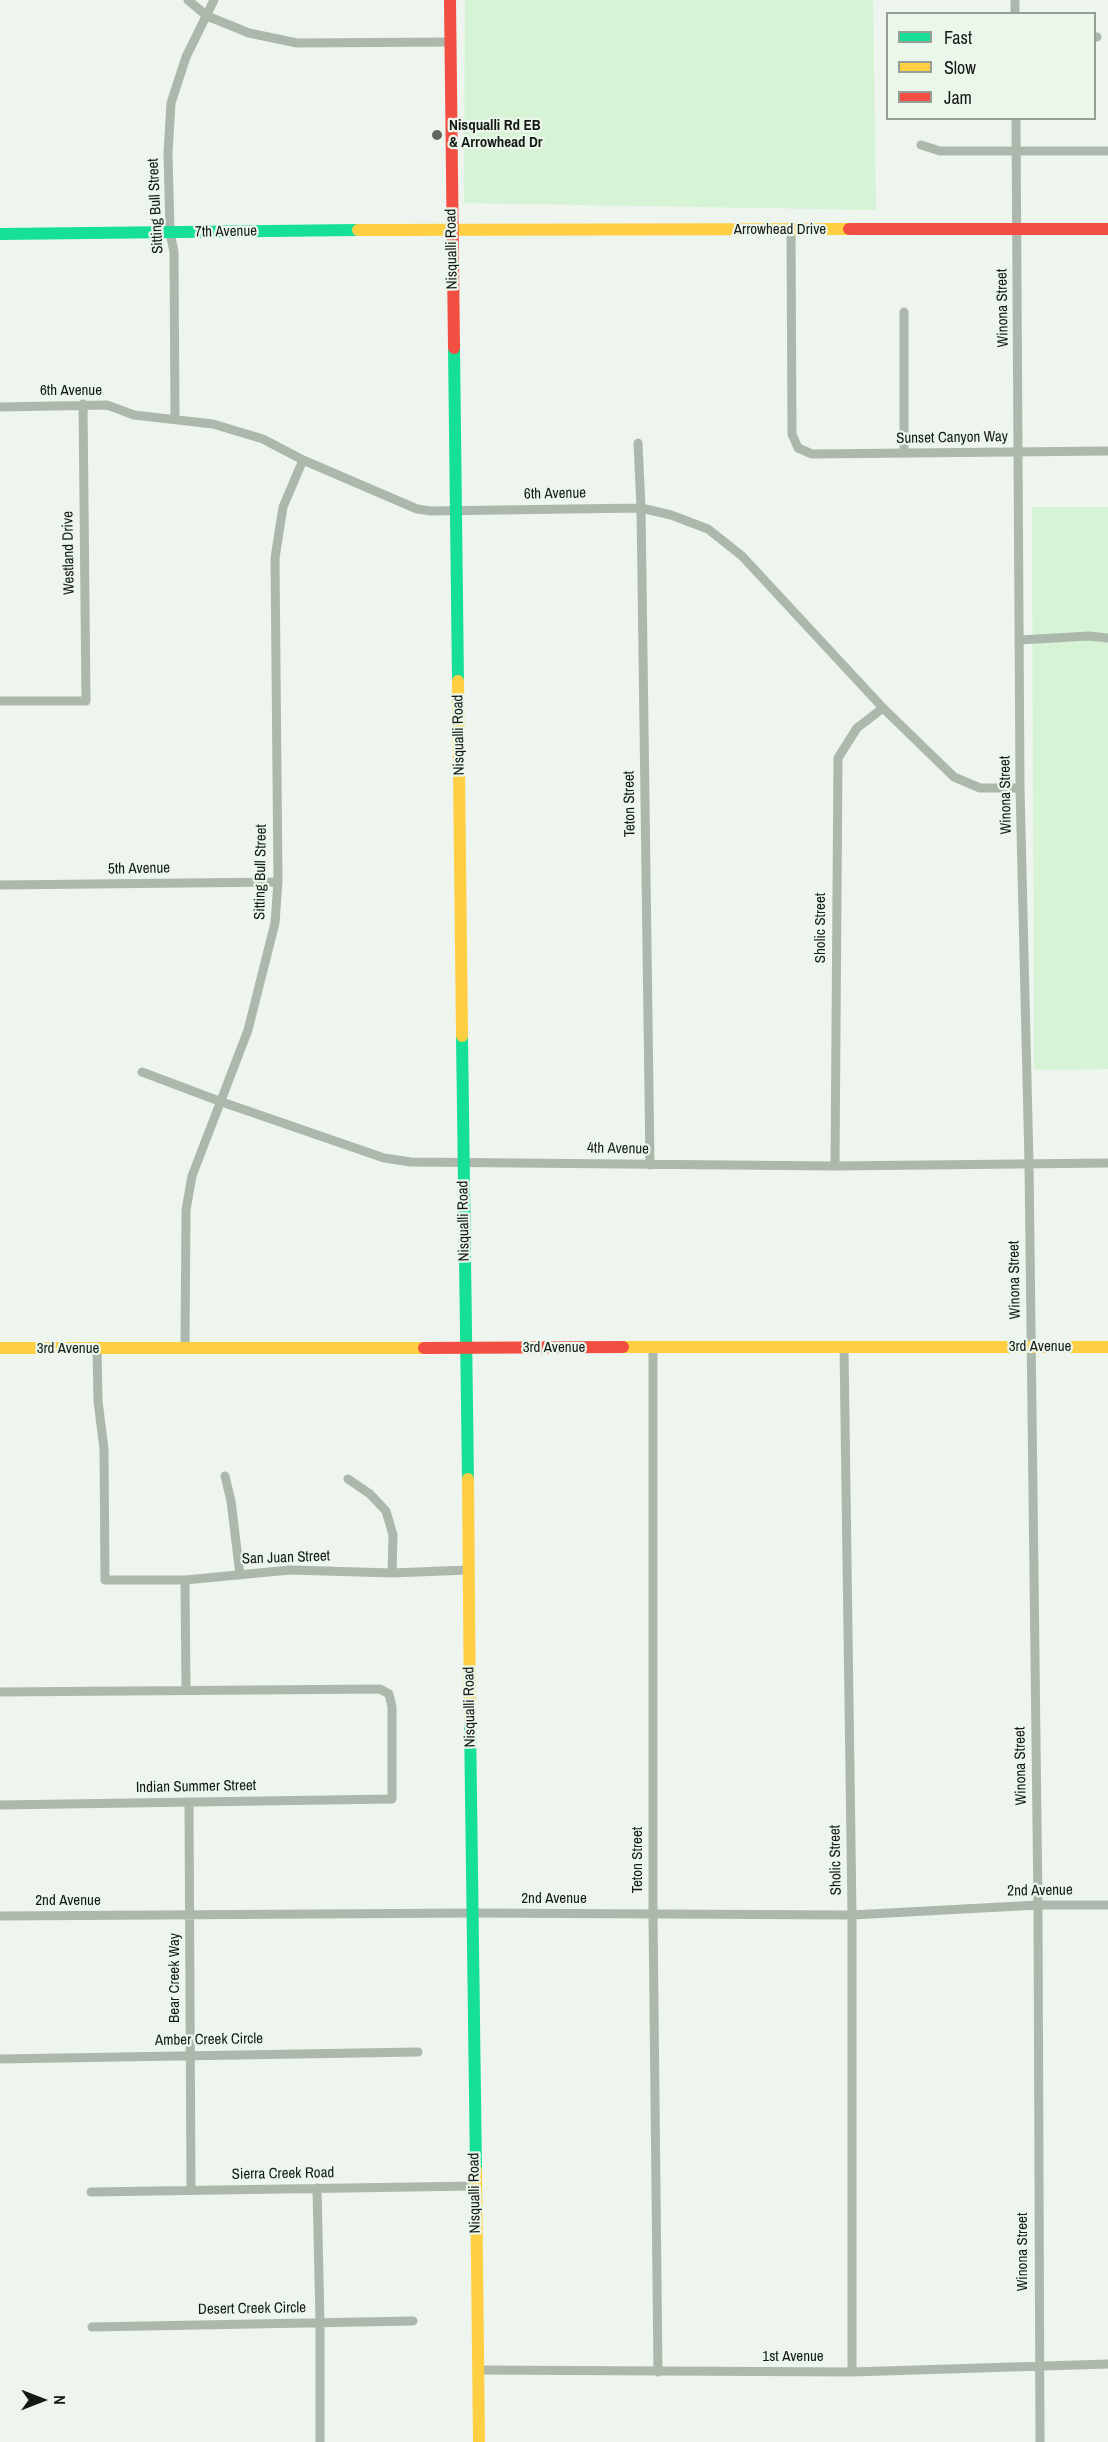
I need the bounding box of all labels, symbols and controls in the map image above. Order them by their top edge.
legend [886,12,1096,120]
text: Fast [944,25,972,50]
text: Slow [944,55,976,80]
text: Jam [944,85,972,110]
place label: Nisqualli Rd EB & Arrowhead Dr [449,117,543,152]
marker: Nisqualli Rd EB & Arrowhead Dr [430,128,444,142]
street label: Sitting Bull Street [145,158,167,254]
street label: Nisqualli Road [442,209,462,289]
street label: Arrowhead Drive [734,221,826,239]
street label: 7th Avenue [195,222,257,242]
street label: Winona Street [993,269,1013,347]
street label: 6th Avenue [40,382,102,400]
street label: Sunset Canyon Way [896,428,1008,448]
street label: 6th Avenue [524,484,586,504]
street label: Westland Drive [59,511,79,595]
street label: Nisqualli Road [449,695,469,775]
street label: Winona Street [996,756,1016,834]
street label: Teton Street [620,771,640,837]
street label: Sitting Bull Street [251,824,271,920]
street label: 5th Avenue [108,859,170,879]
street label: Sholic Street [812,893,830,963]
street label: 4th Avenue [587,1139,649,1159]
street label: Nisqualli Road [454,1181,474,1261]
street label: Winona Street [1005,1241,1025,1319]
street label: 3rd Avenue [1009,1338,1071,1356]
street label: 3rd Avenue [523,1339,585,1357]
street label: 3rd Avenue [37,1340,99,1358]
street label: San Juan Street [242,1547,330,1569]
street label: Nisqualli Road [460,1667,480,1747]
street label: Winona Street [1011,1727,1031,1805]
street label: Indian Summer Street [136,1777,256,1797]
street label: Sholic Street [826,1825,846,1895]
street label: Teton Street [629,1827,647,1893]
street label: 2nd Avenue [1007,1881,1073,1901]
street label: 2nd Avenue [521,1890,587,1908]
street label: 2nd Avenue [35,1892,101,1910]
street label: Bear Creek Way [166,1933,184,2023]
street label: Amber Creek Circle [155,2030,263,2050]
street label: Nisqualli Road [465,2153,485,2233]
street label: Sierra Creek Road [232,2164,334,2184]
street label: Winona Street [1014,2213,1032,2291]
street label: Desert Creek Circle [198,2299,306,2319]
street label: 1st Avenue [762,2348,824,2366]
north arrow [12,2370,72,2430]
text: N [49,2395,71,2405]

